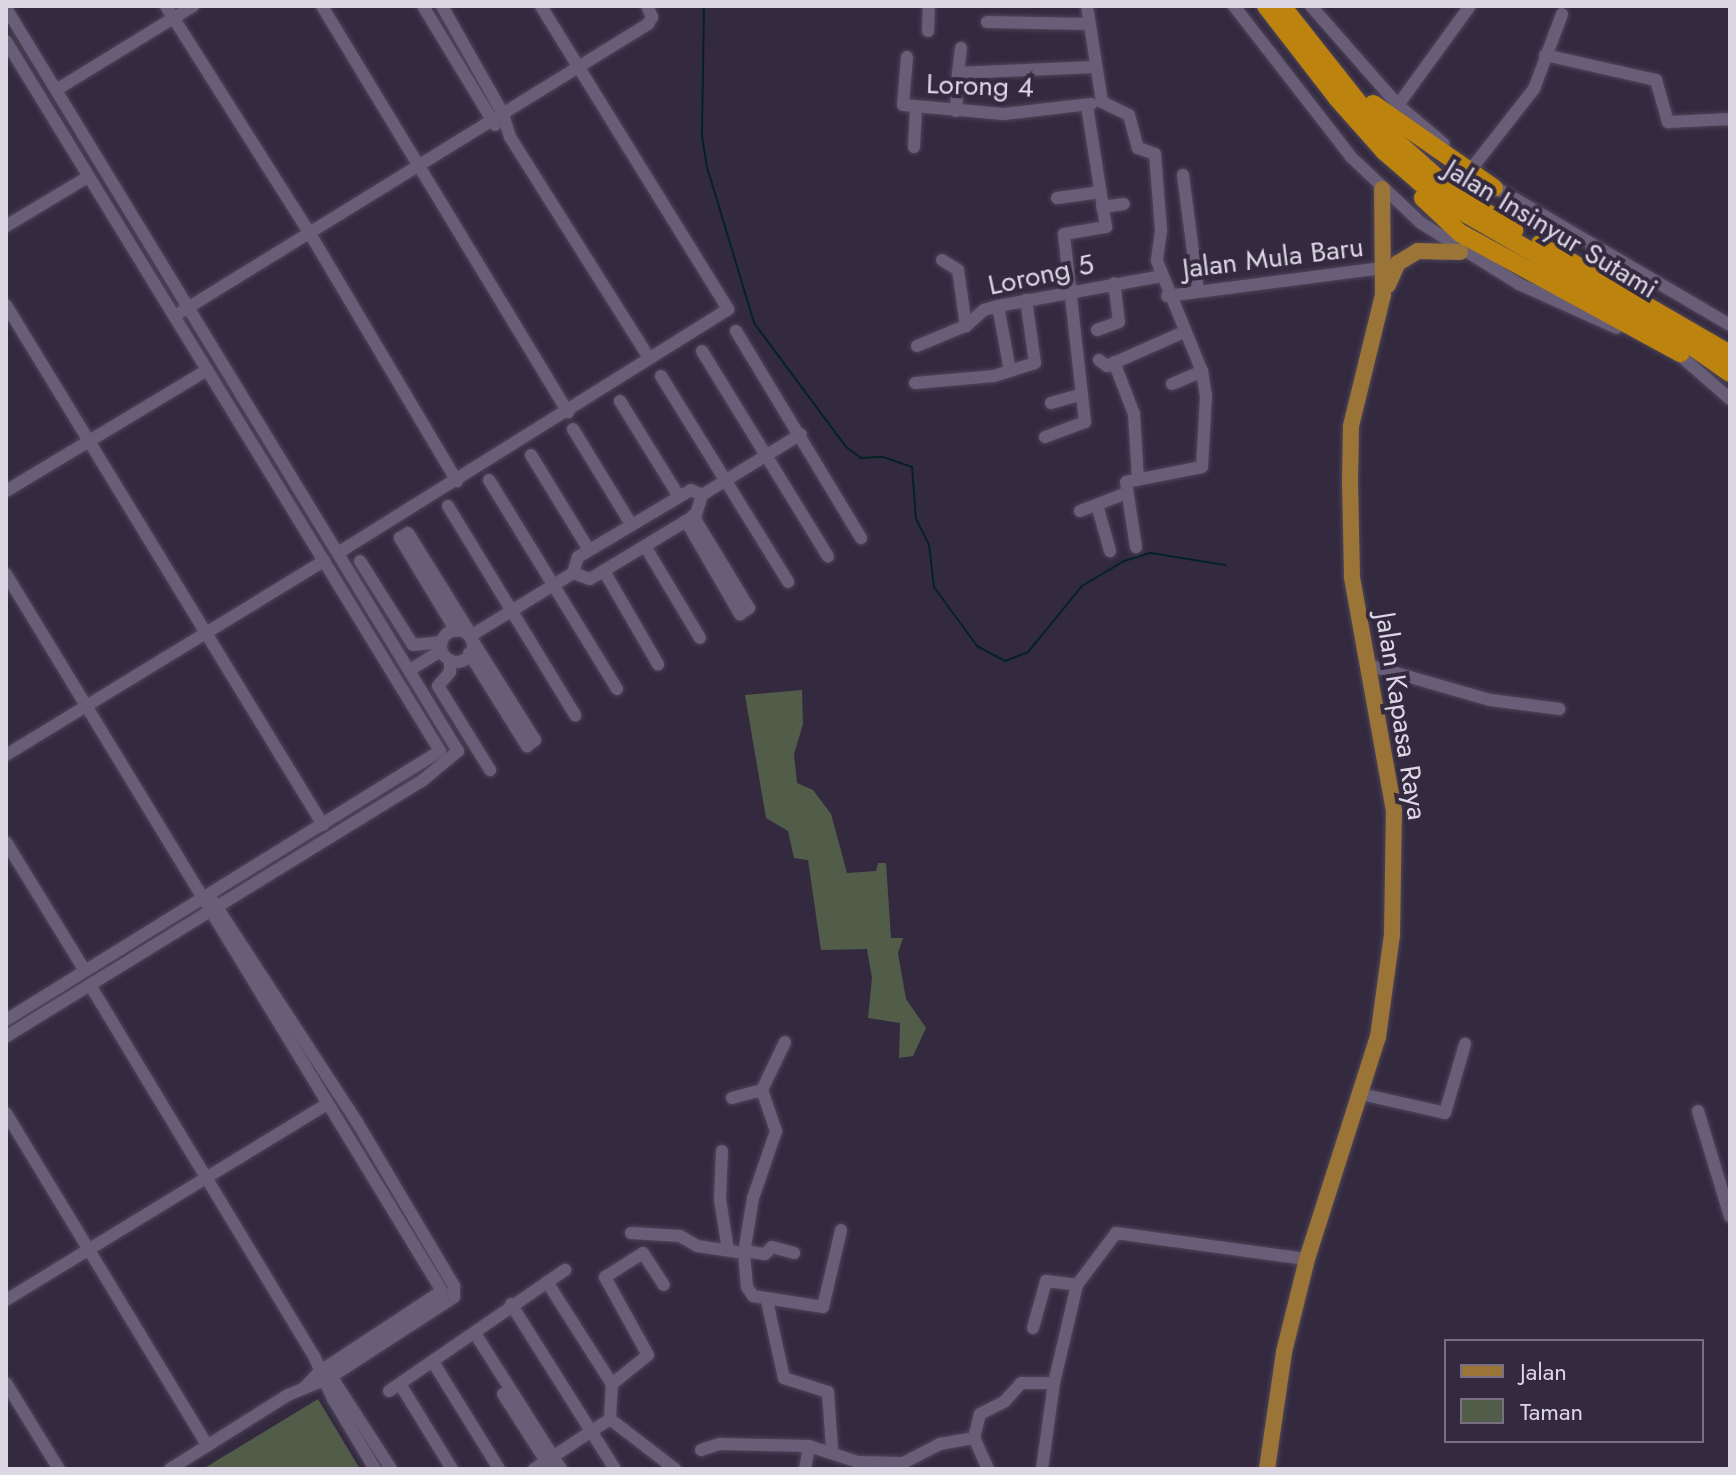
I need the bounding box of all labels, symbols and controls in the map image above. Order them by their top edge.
street label: Lorong 4 [926,67,1034,105]
street label: Jalan Insinyur Sutami [1439,152,1663,306]
street label: Jalan Mula Baru [1180,230,1366,286]
street label: Lorong 5 [985,247,1097,303]
street label: Jalan Kapasa Raya [1368,610,1434,822]
legend [1444,1339,1704,1443]
text: Jalan [1520,1354,1567,1389]
text: Taman [1520,1394,1583,1429]

